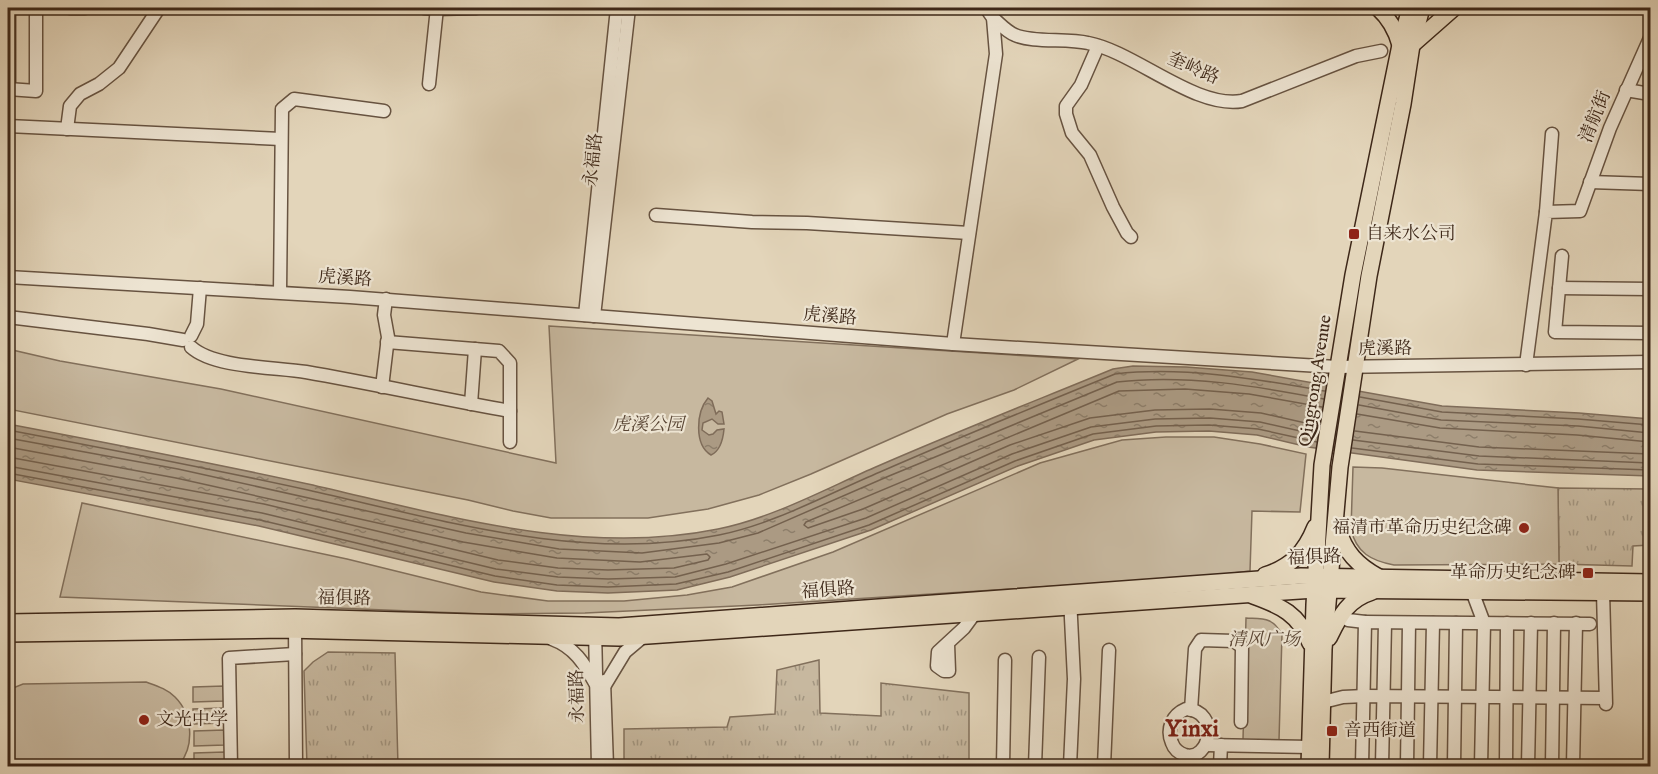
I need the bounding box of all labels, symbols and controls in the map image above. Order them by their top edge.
street label: 奎岭路 [1164,48,1222,90]
street label: 清航街 [1575,88,1617,146]
street label: 永福路 [580,132,608,188]
place label: 自来水公司 [1366,223,1456,246]
marker: 自来水公司 [1347,227,1361,241]
street label: 虎溪路 [317,266,373,292]
street label: 虎溪路 [802,303,858,331]
street label: Qingrong Avenue [1294,313,1338,449]
street label: 虎溪路 [1358,338,1412,361]
park label: 虎溪公园 [612,414,687,437]
place label: 福清市革命历史纪念碑 [1332,517,1512,540]
marker: 福清市革命历史纪念碑 [1517,521,1531,535]
street label: 福俱路 [1287,546,1341,570]
place label: 革命历史纪念碑 [1450,562,1576,585]
marker: 革命历史纪念碑 [1581,566,1595,580]
street label: 福俱路 [800,578,856,604]
street label: 福俱路 [317,587,371,611]
park label: 清风广场 [1228,629,1302,652]
street label: 永福路 [566,669,590,723]
place label: 文光中学 [156,709,228,732]
marker: 文光中学 [137,713,151,727]
district label: Yinxi [1165,714,1220,745]
place label: 音西街道 [1344,720,1416,743]
marker: 音西街道 [1325,724,1339,738]

